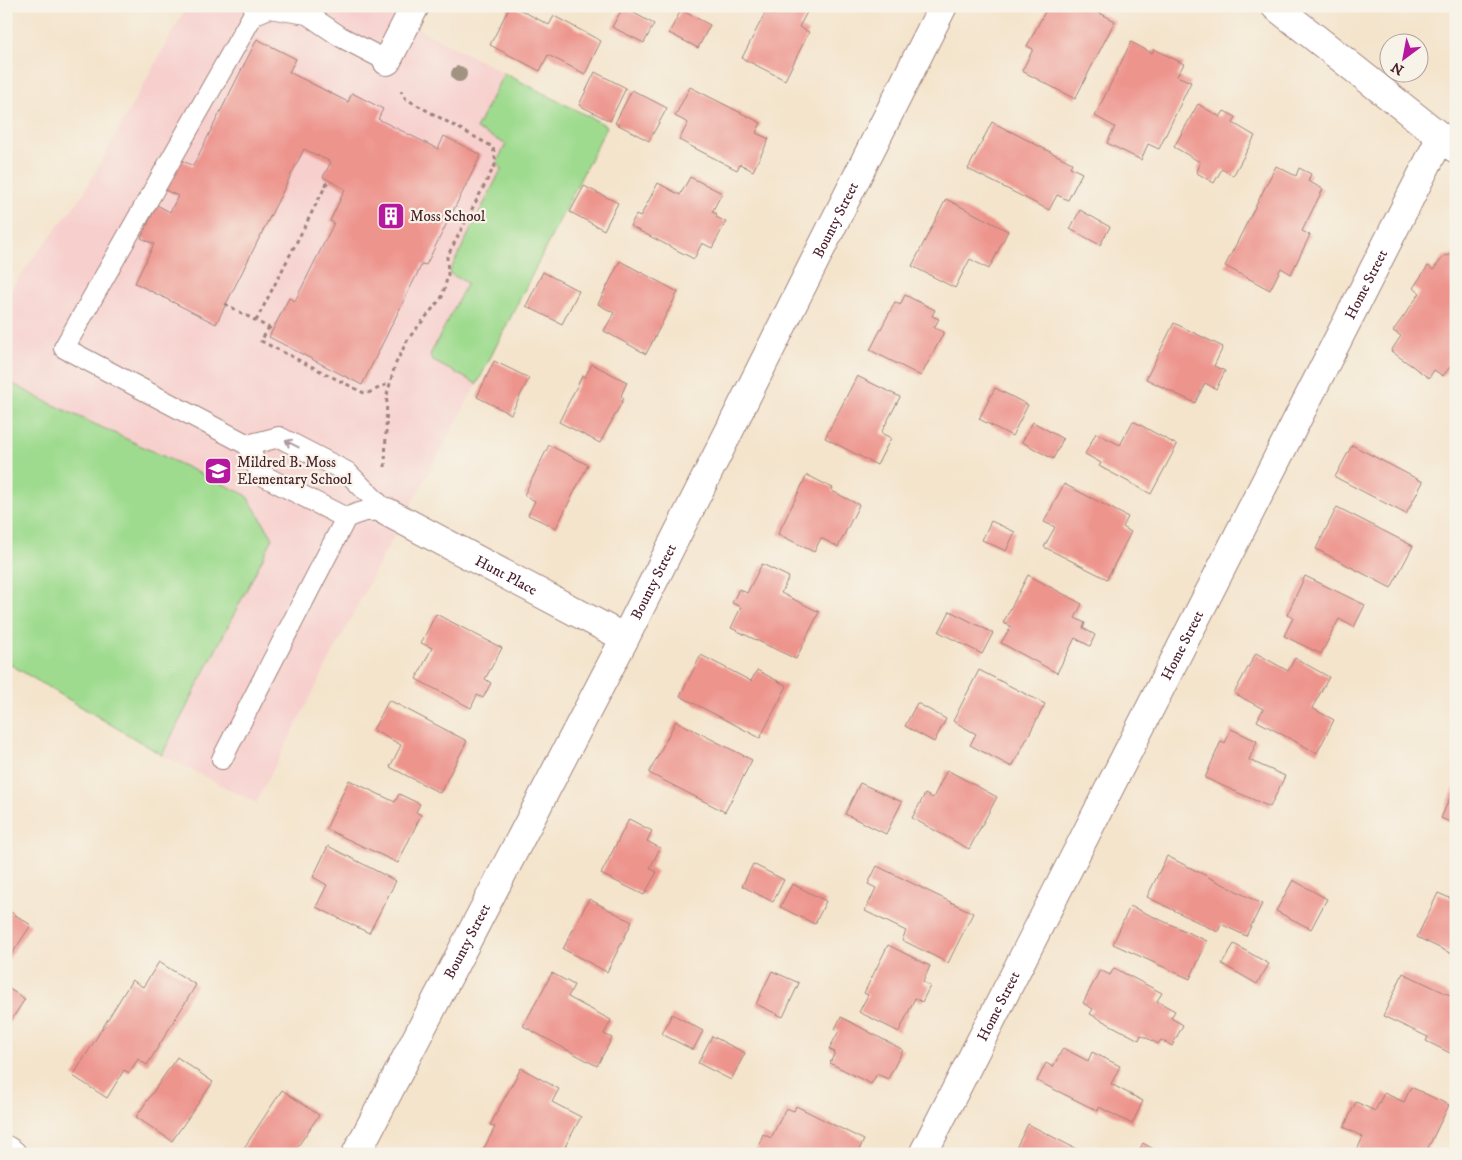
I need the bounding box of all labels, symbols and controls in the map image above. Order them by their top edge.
north arrow [1380,32,1430,82]
text: N [1388,57,1407,79]
street label: Bounty Street [808,179,863,261]
building icon: Moss School [376,201,406,231]
place label: Moss School [410,207,486,226]
street label: Home Street [1340,246,1392,322]
one-way arrow [285,439,300,448]
place label: Mildred B. Moss Elementary School [237,453,352,489]
school or university icon: Mildred B. Moss Elementary School [203,456,233,486]
street label: Bounty Street [626,540,680,623]
street label: Hunt Place [472,551,541,599]
street label: Home Street [1156,607,1208,683]
street label: Bounty Street [439,900,495,982]
street label: Home Street [973,968,1024,1044]

